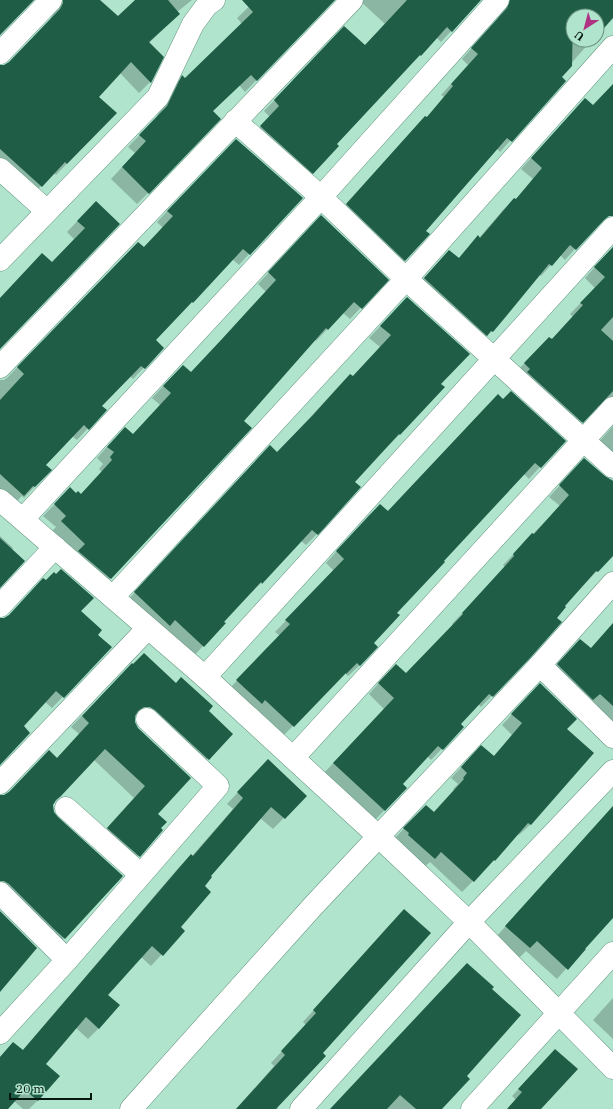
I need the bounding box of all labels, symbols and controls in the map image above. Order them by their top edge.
north arrow [565,8,605,48]
text: U [571,28,587,44]
scale bar [10,1075,91,1101]
text: 20 m [16,1081,45,1096]

